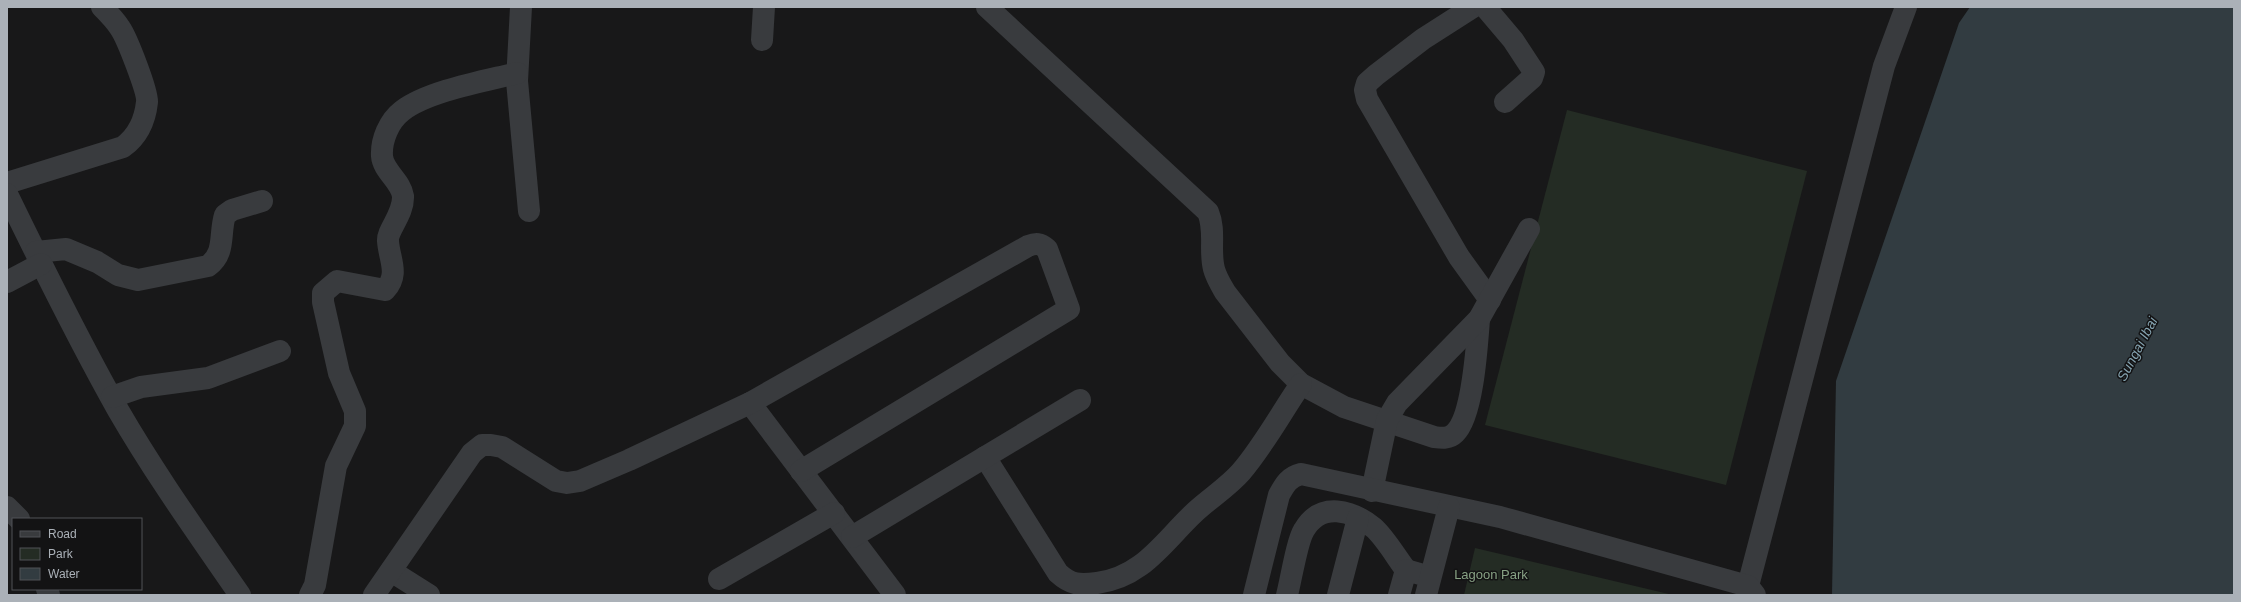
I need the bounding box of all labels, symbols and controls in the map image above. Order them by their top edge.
water label: Sungai Ibai [2113,314,2161,384]
legend [12,518,142,590]
text: Road [48,527,77,541]
text: Park [48,547,74,561]
text: Water [48,567,80,581]
park label: Lagoon Park [1454,567,1528,582]

